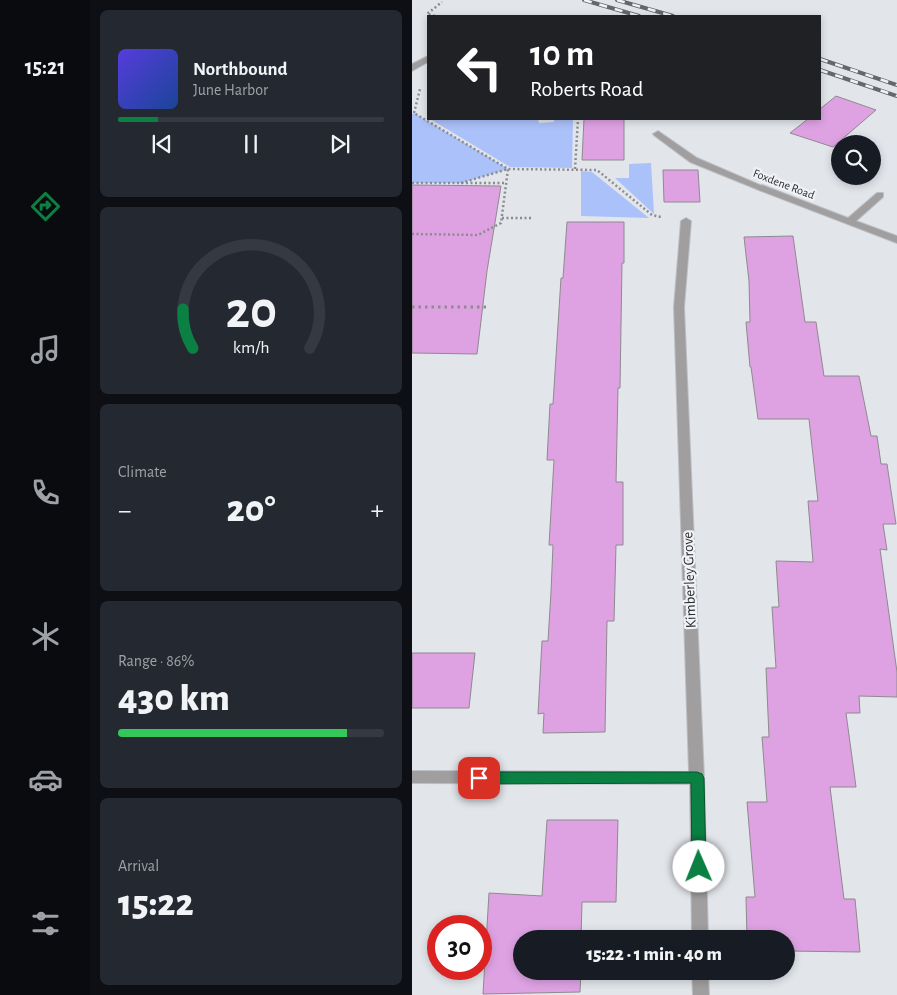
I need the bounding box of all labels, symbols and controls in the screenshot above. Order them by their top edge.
icon: left [447,35,512,100]
text: 10 m [530,37,594,72]
text: 15:21 [25,56,65,78]
text: Northbound [193,60,288,79]
text: Roberts Road [530,78,643,100]
text: June Harbor [193,82,268,98]
icon: previous [148,130,176,158]
icon: pause [237,130,265,158]
icon: next [326,130,354,158]
map controls [831,135,881,185]
button: search [831,135,881,185]
street label: Foxdene Road [752,167,816,201]
icon: directions [28,189,63,224]
text: 20 [225,285,277,337]
icon: music [28,332,63,367]
text: km/h [233,339,269,357]
text: Climate [118,464,167,480]
icon: phone [28,475,63,510]
text: 20° [227,491,275,529]
text: − [118,497,131,525]
text: + [371,497,384,525]
street label: Kimberley Grove [680,531,699,628]
icon: climate [28,619,63,654]
text: Range · 86% [118,653,194,669]
text: 430 km [118,680,230,718]
pin [458,757,500,799]
icon: car [28,762,63,797]
icon: arrive [465,764,493,792]
position arrow [672,840,724,892]
text: Arrival [118,858,159,874]
text: 15:22 [118,885,194,923]
icon: filters [28,906,63,941]
speed limit sign: 30 [427,915,492,980]
text: 15:22 · 1 min · 40 m [586,945,722,964]

